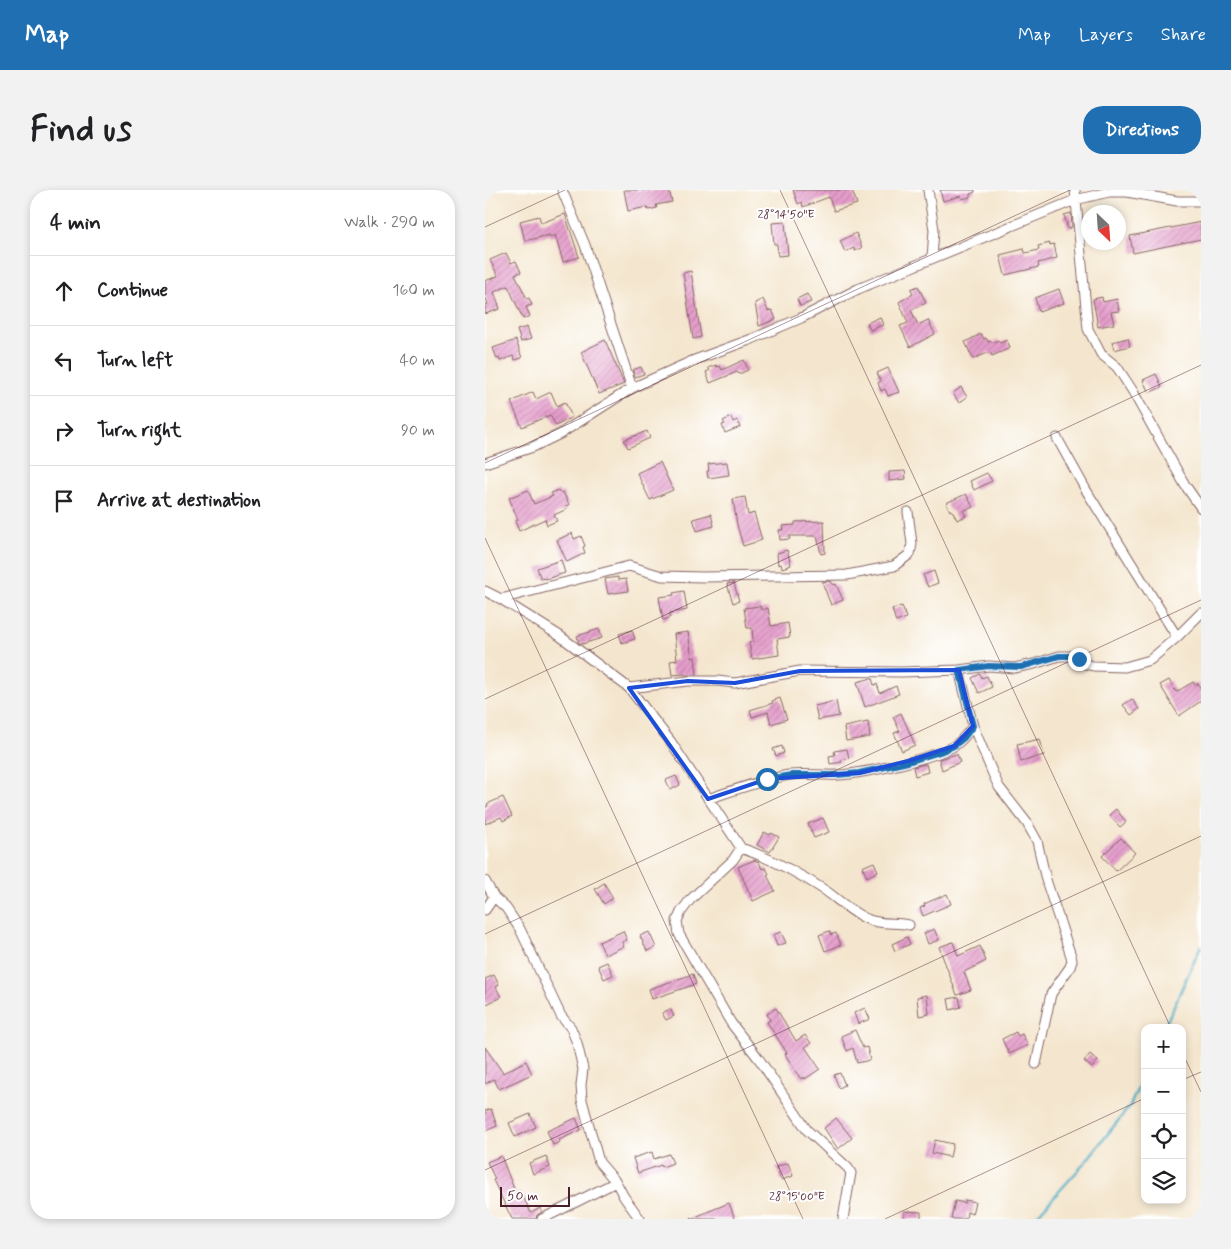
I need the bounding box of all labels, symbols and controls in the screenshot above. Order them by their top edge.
text: Map [25,20,69,51]
text: Map [1018,23,1051,47]
text: Layers [1079,23,1133,47]
text: Share [1161,23,1206,47]
button: Directions [1083,106,1201,154]
text: Find us [30,107,132,153]
north arrow [1081,205,1126,250]
text: 28°14'50"E [757,207,815,223]
text: 4 min [50,209,101,237]
text: Walk · 290 m [344,212,435,233]
icon: ahead [50,277,78,305]
text: Continue [97,278,168,303]
text: 160 m [392,280,435,301]
icon: left [50,347,78,375]
text: Turn left [97,348,173,373]
text: 40 m [399,350,435,371]
icon: right [50,417,78,445]
text: Turn right [97,418,181,443]
text: 90 m [401,420,435,441]
icon: arrive [50,487,78,515]
text: Arrive at destination [97,488,261,513]
route end [1068,648,1091,671]
route start [756,768,779,791]
map controls [1141,1024,1186,1204]
button: + [1141,1024,1186,1069]
button: − [1141,1069,1186,1114]
button: locate [1141,1114,1186,1159]
button: layers [1141,1159,1186,1204]
scale bar [500,1184,570,1207]
text: 50 m [507,1187,538,1205]
text: 28°15'00"E [769,1189,825,1205]

